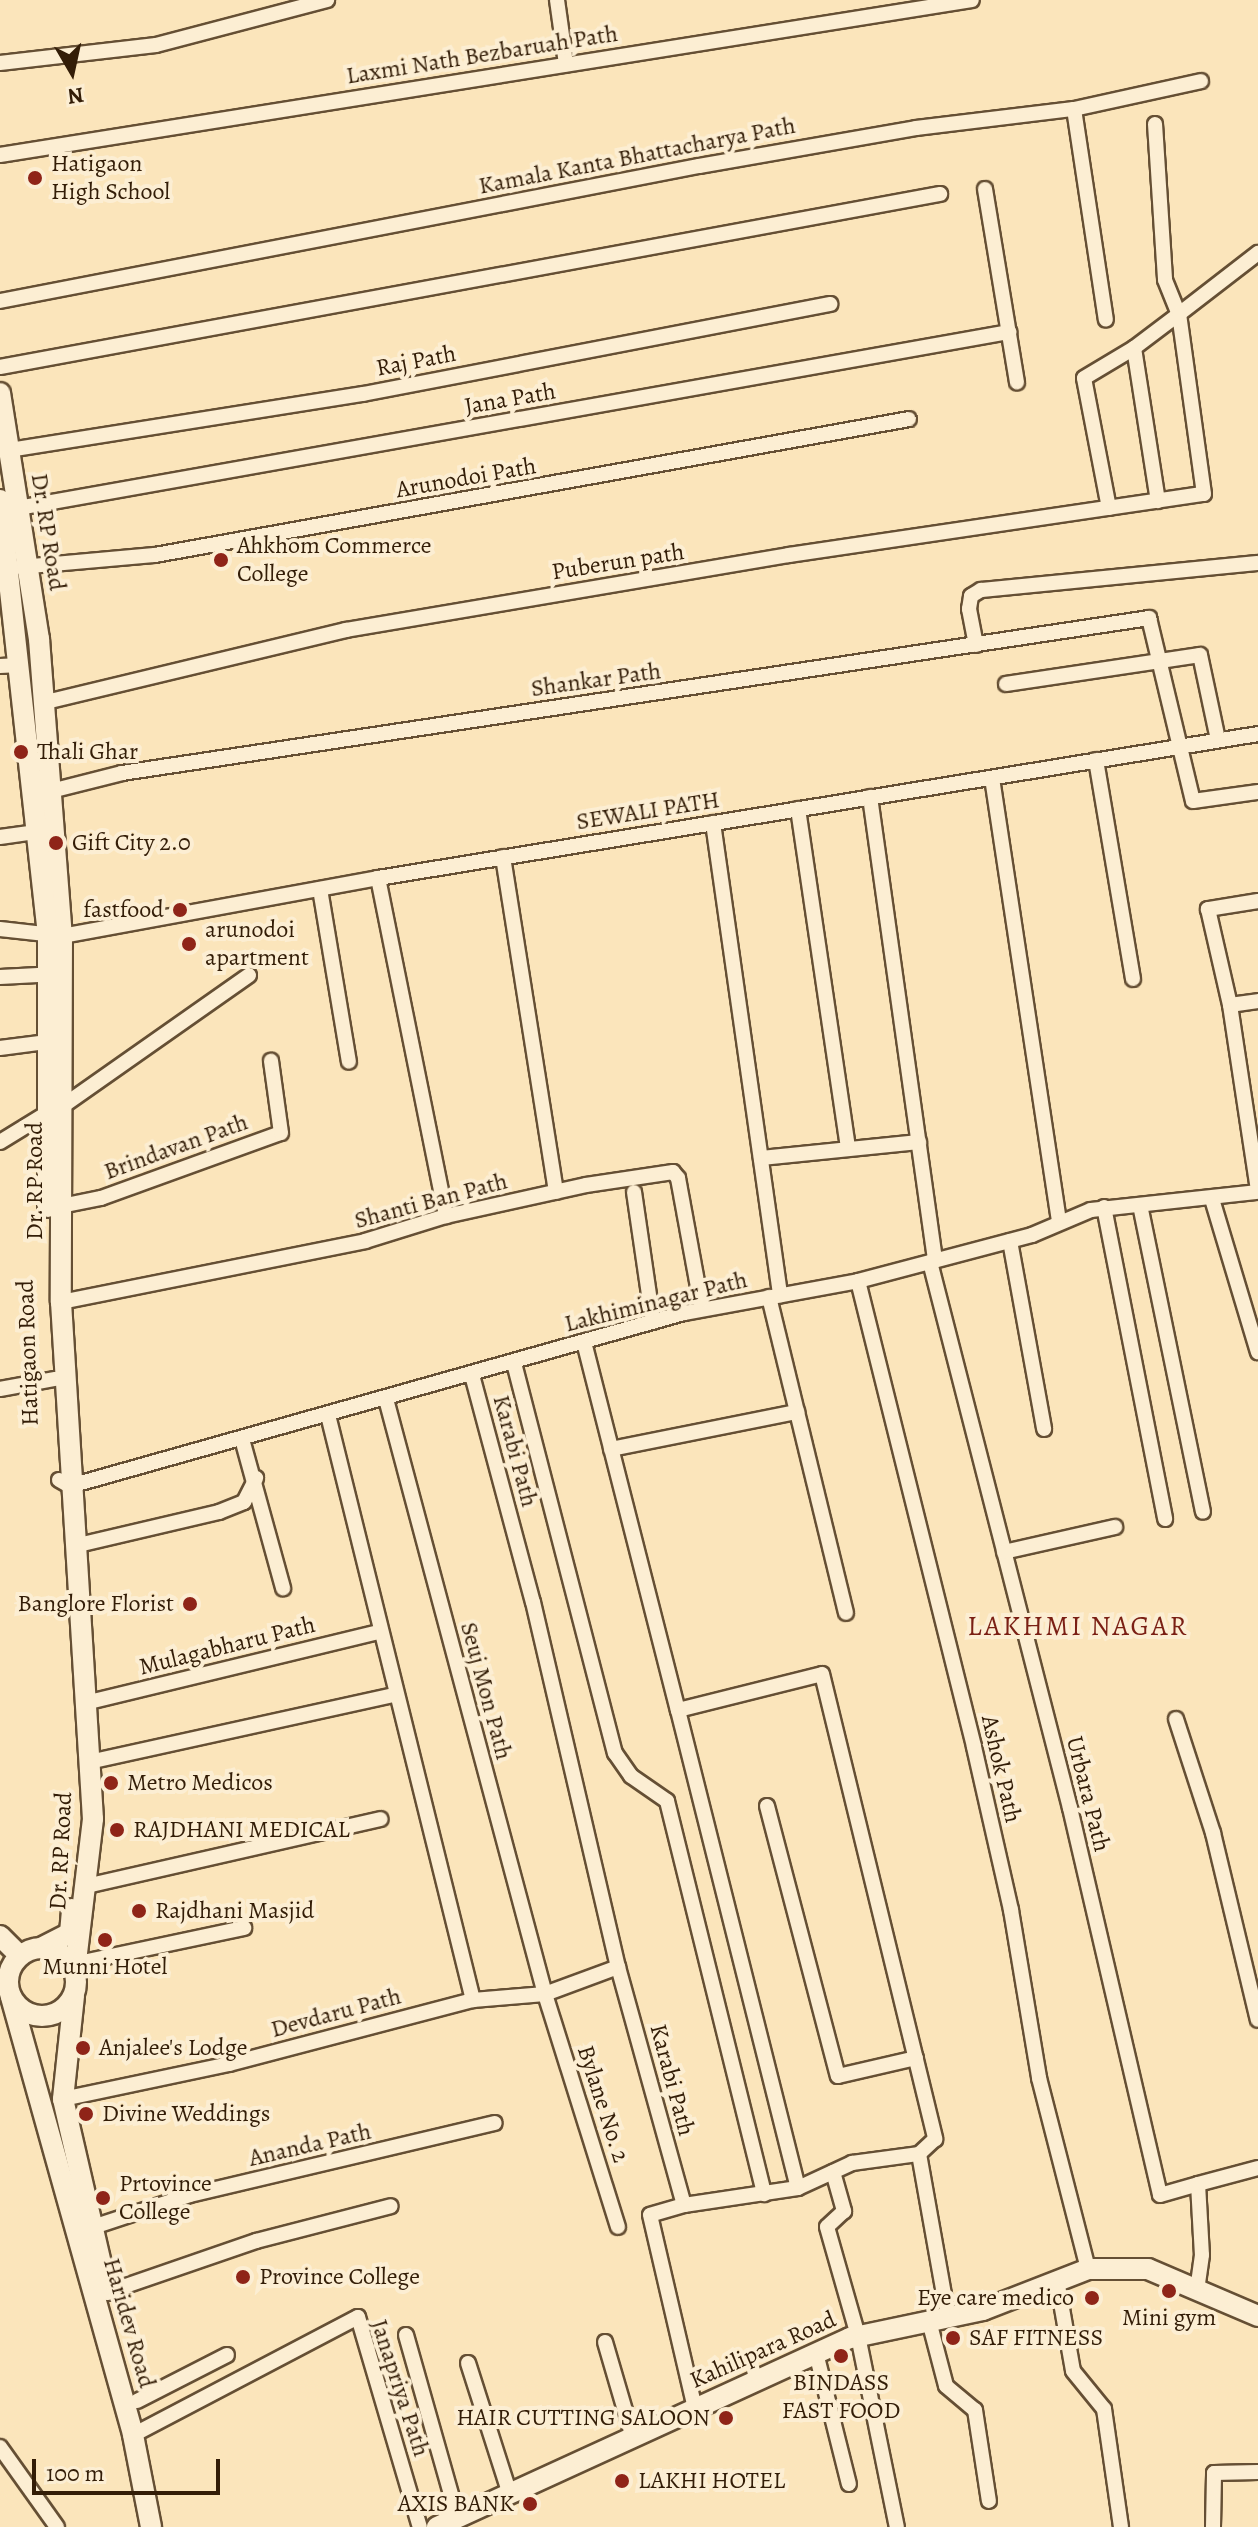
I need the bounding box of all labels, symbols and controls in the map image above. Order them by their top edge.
street label: Laxmi Nath Bezbaruah Path [344,19,620,91]
north arrow [32,32,112,112]
text: N [65,80,86,112]
street label: Kamala Kanta Bhattacharya Path [476,111,798,201]
place label: Hatigaon High School [51,150,170,206]
marker: Hatigaon High School [26,169,44,187]
street label: Raj Path [374,339,458,383]
street label: Jana Path [462,377,558,421]
street label: Arunodoi Path [394,452,538,504]
street label: Dr. RP Road [24,471,72,593]
place label: Ahkhom Commerce College [237,532,431,588]
street label: Puberun path [550,537,686,587]
marker: Ahkhom Commerce College [212,551,230,569]
street label: Shankar Path [529,657,663,703]
place label: Thali Ghar [37,738,138,766]
marker: Thali Ghar [12,743,30,761]
street label: SEWALI PATH [574,785,722,837]
place label: Gift City 2.0 [72,829,191,857]
marker: Gift City 2.0 [47,834,65,852]
place label: fastfood [83,896,164,924]
marker: fastfood [171,901,189,919]
place label: arunodoi apartment [205,916,309,972]
marker: arunodoi apartment [180,935,198,953]
street label: Brindavan Path [100,1108,252,1186]
street label: Dr. RP Road [21,1122,49,1240]
street label: Shanti Ban Path [351,1167,511,1235]
street label: Lakhiminagar Path [562,1265,750,1339]
street label: Hatigaon Road [11,1279,45,1427]
street label: Karabi Path [486,1392,544,1510]
place label: Banglore Florist [17,1590,174,1618]
marker: Banglore Florist [181,1595,199,1613]
district label: LAKHMI NAGAR [967,1609,1189,1643]
street label: Mulagabharu Path [136,1610,318,1682]
street label: Seuj Mon Path [454,1619,518,1763]
street label: Ashok Path [975,1712,1027,1826]
street label: Urbara Path [1060,1733,1116,1855]
place label: Metro Medicos [127,1769,273,1797]
marker: Metro Medicos [102,1774,120,1792]
street label: Dr. RP Road [44,1791,78,1911]
place label: RAJDHANI MEDICAL [133,1816,350,1844]
marker: RAJDHANI MEDICAL [108,1821,126,1839]
place label: Rajdhani Masjid [155,1897,315,1925]
marker: Rajdhani Masjid [130,1902,148,1920]
marker: Munni Hotel [96,1931,114,1949]
place label: Munni Hotel [43,1953,167,1981]
street label: Devdaru Path [268,1982,404,2044]
street label: Karabi Path [643,2021,701,2139]
place label: Anjalee's Lodge [99,2034,247,2062]
marker: Anjalee's Lodge [74,2039,92,2057]
street label: Bylane No. 2 [570,2042,636,2166]
place label: Divine Weddings [102,2100,270,2128]
marker: Divine Weddings [77,2105,95,2123]
street label: Ananda Path [246,2117,374,2173]
place label: Prtovince College [119,2170,212,2226]
marker: Prtovince College [94,2189,112,2207]
street label: Haridev Road [97,2255,161,2391]
place label: Province College [259,2263,420,2291]
marker: Province College [234,2268,252,2286]
marker: Mini gym [1160,2282,1178,2300]
place label: Eye care medico [917,2284,1074,2312]
marker: Eye care medico [1081,2287,1103,2309]
place label: Mini gym [1122,2304,1216,2332]
street label: Kahilipara Road [685,2305,841,2395]
street label: Janapriya Path [364,2316,436,2460]
place label: SAF FITNESS [969,2324,1103,2352]
marker: SAF FITNESS [944,2329,962,2347]
marker: BINDASS FAST FOOD [832,2347,850,2365]
place label: BINDASS FAST FOOD [782,2369,900,2425]
place label: HAIR CUTTING SALOON [456,2404,710,2432]
marker: HAIR CUTTING SALOON [717,2409,735,2427]
scale bar [36,2443,224,2493]
text: 100 m [46,2457,105,2489]
place label: LAKHI HOTEL [638,2467,785,2495]
marker: LAKHI HOTEL [613,2472,631,2490]
place label: AXIS BANK [398,2490,514,2518]
marker: AXIS BANK [521,2495,539,2513]

